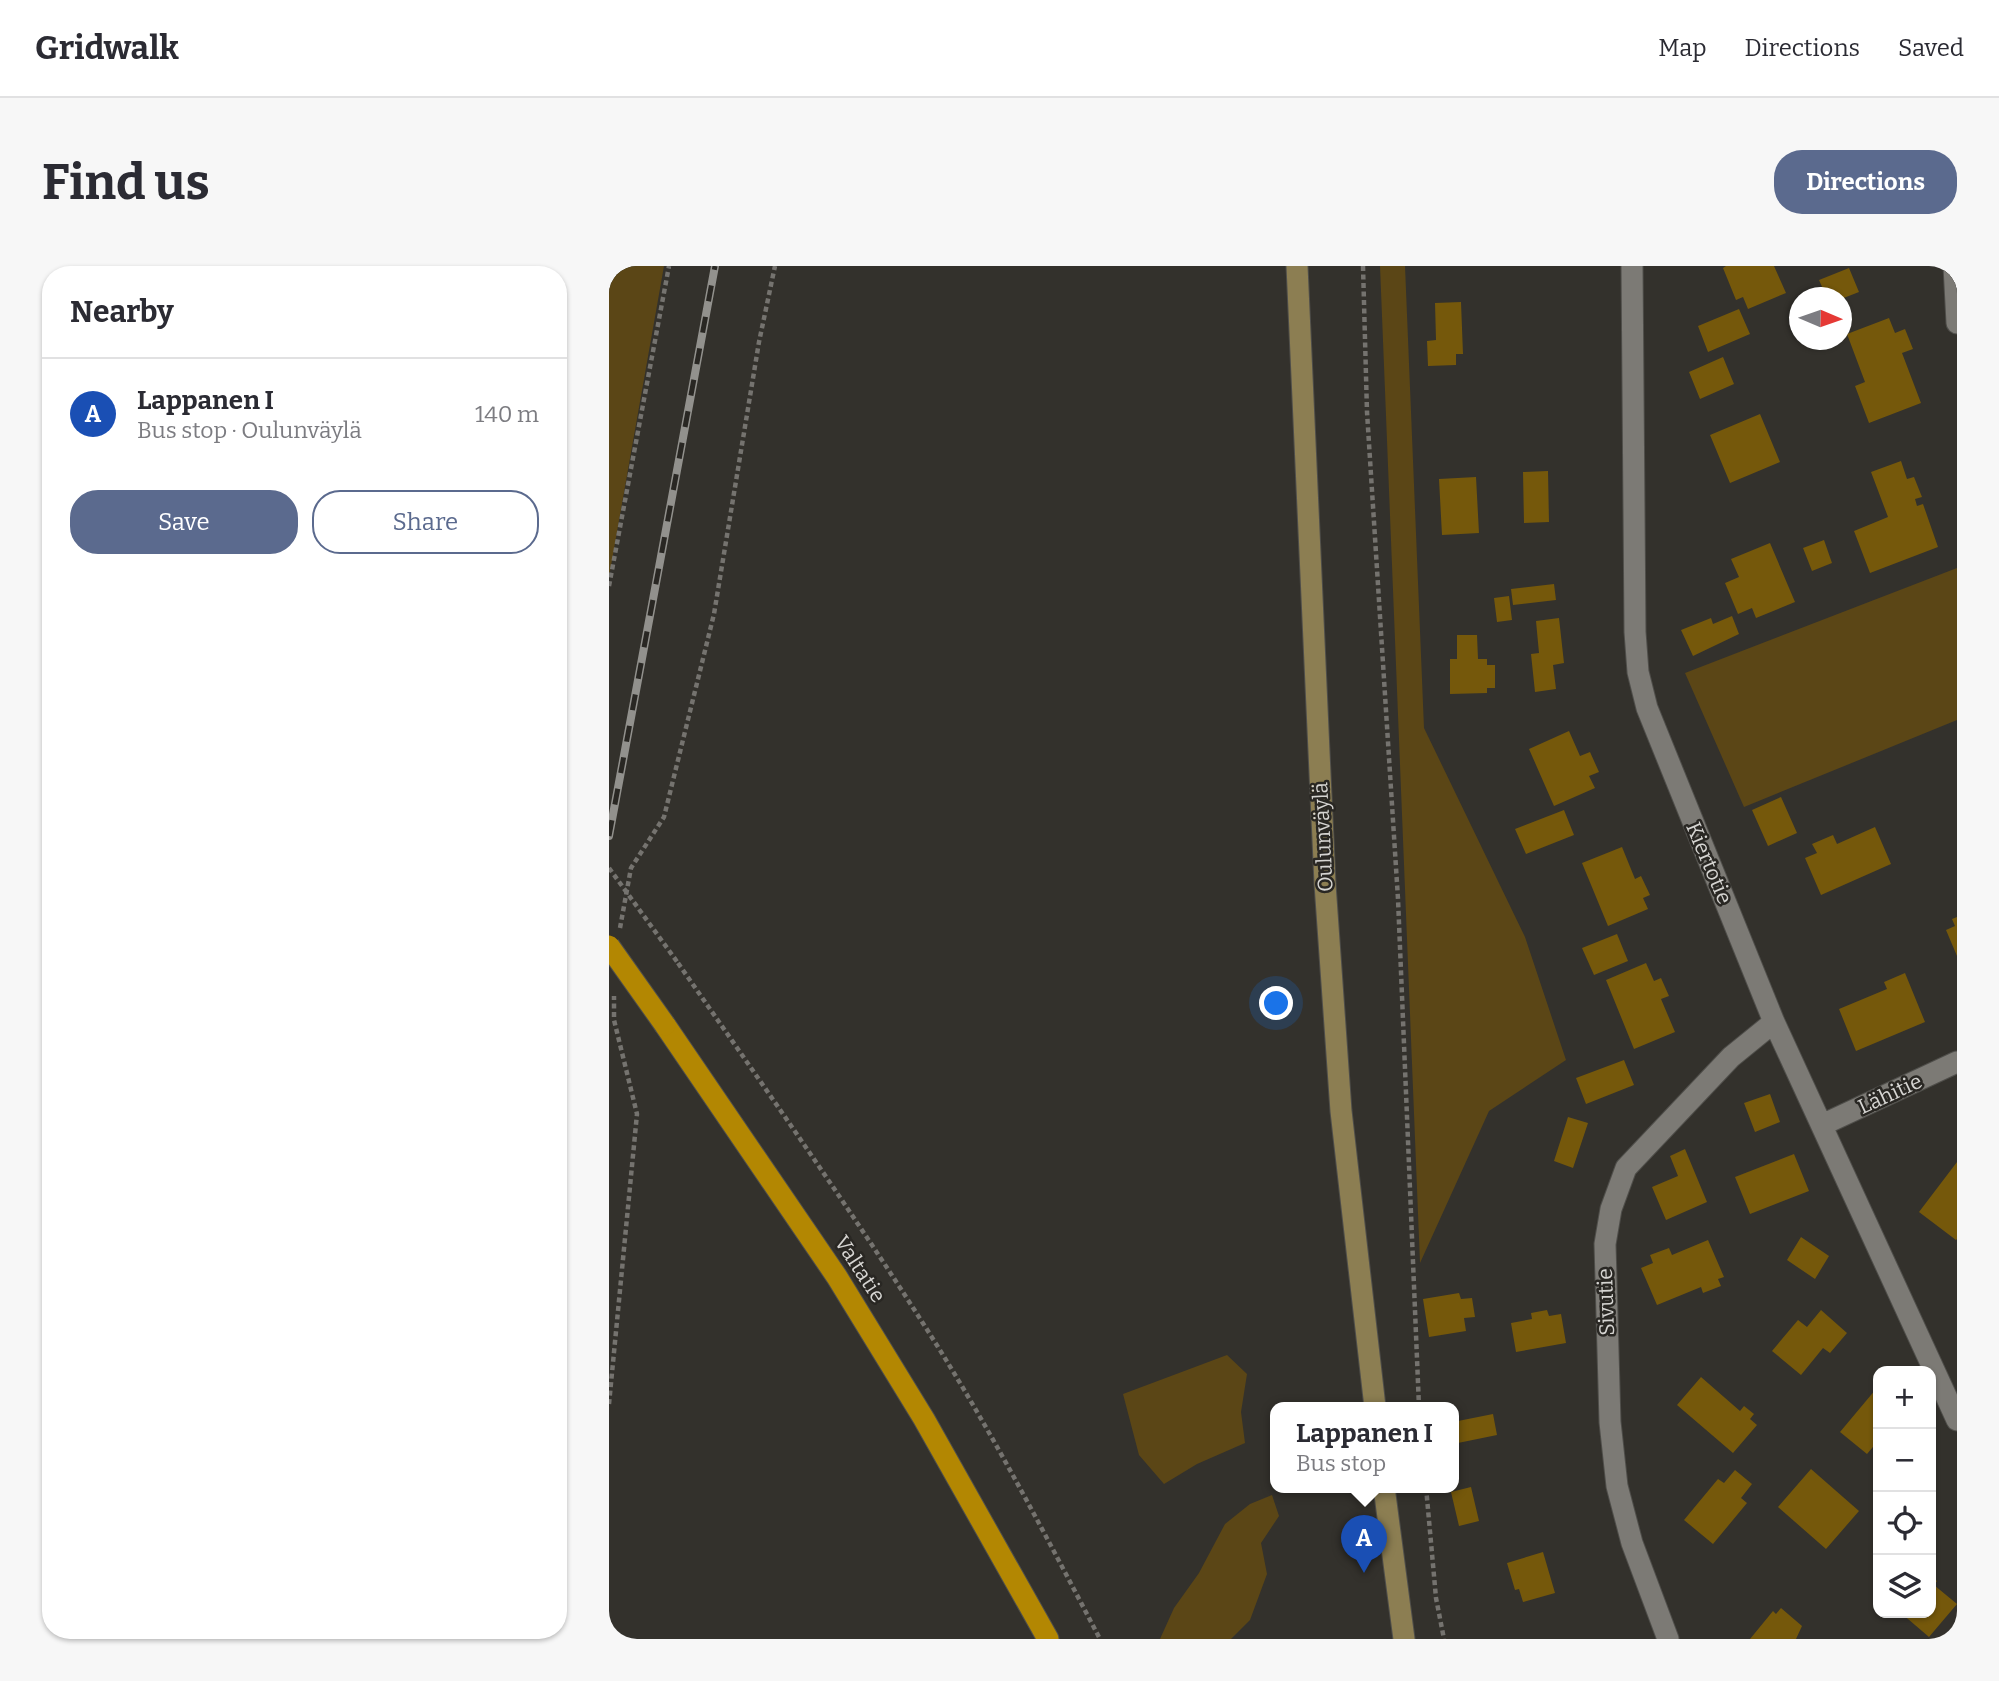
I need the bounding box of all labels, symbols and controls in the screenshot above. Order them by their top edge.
text: Gridwalk [35,28,179,68]
text: Map [1658,34,1707,62]
text: Directions [1745,34,1860,62]
text: Saved [1898,34,1964,62]
button: Directions [1774,150,1957,214]
text: Find us [42,153,210,212]
north arrow [1789,287,1852,350]
text: Nearby [70,294,174,330]
text: Lappanen I [137,385,274,416]
text: A [85,400,101,428]
text: 140 m [475,400,539,428]
text: Bus stop · Oulunväylä [137,416,362,444]
button: Save [70,490,298,554]
button: Share [312,490,539,554]
street label: Oulunväylä [1307,781,1339,893]
street label: Kiertotie [1680,818,1738,908]
your location [1259,986,1293,1020]
street label: Lähitie [1854,1068,1926,1120]
street label: Valtatie [829,1231,891,1307]
street label: Sivutie [1592,1268,1620,1336]
map controls [1873,1366,1936,1618]
button: + [1873,1366,1936,1429]
popup [1270,1402,1459,1493]
text: Lappanen I [1296,1418,1433,1449]
button: − [1873,1429,1936,1492]
text: Bus stop [1296,1449,1386,1477]
button: locate [1873,1492,1936,1555]
pin: A [1341,1515,1387,1573]
button: layers [1873,1555,1936,1618]

